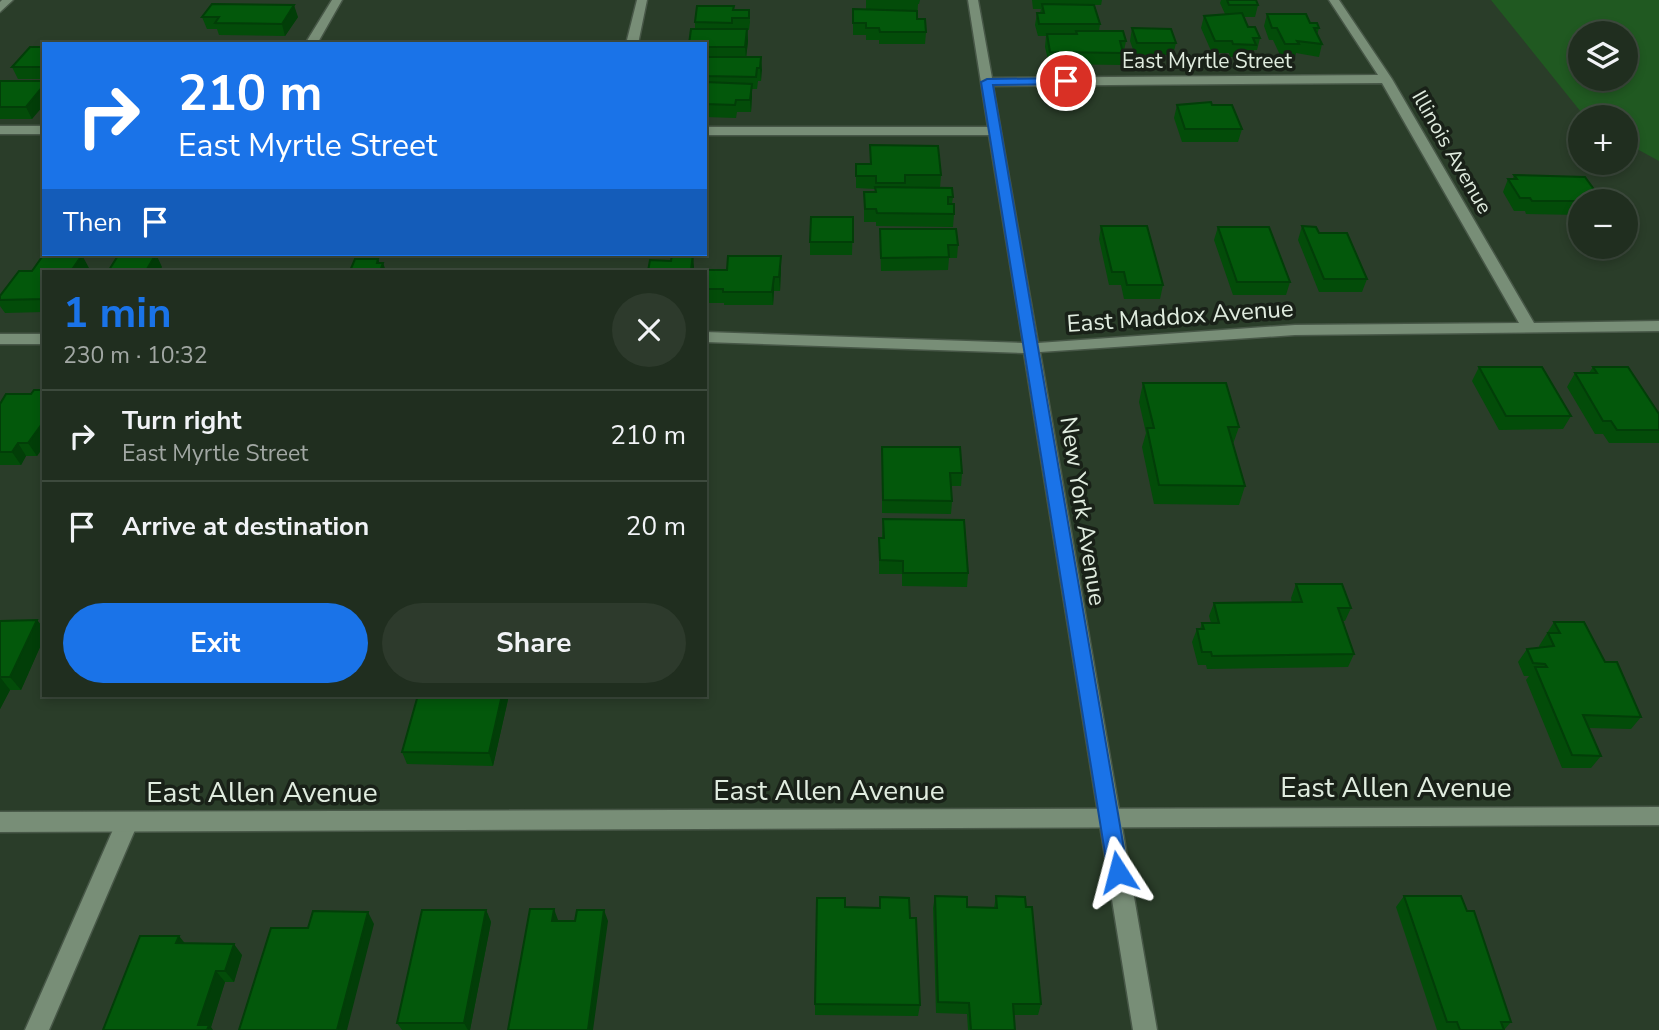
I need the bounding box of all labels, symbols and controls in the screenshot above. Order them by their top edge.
map controls [1568,21,1638,259]
button: layers [1568,21,1638,91]
street label: East Myrtle Street [1122,47,1293,75]
pin [1036,51,1096,111]
text: 210 m [178,60,322,127]
icon: arrive [1047,62,1085,100]
icon: right [63,70,154,161]
street label: Illinois Avenue [1405,85,1499,219]
button: + [1568,105,1638,175]
text: East Myrtle Street [178,124,437,167]
button: − [1568,189,1638,259]
icon: arrive [136,203,174,241]
text: Then [63,205,122,240]
text: 1 min [63,285,172,342]
street label: East Maddox Avenue [1066,292,1294,340]
button: close [612,293,686,367]
text: 230 m · 10:32 [63,340,208,371]
text: Turn right [122,403,241,438]
street label: New York Avenue [1052,414,1114,608]
icon: right [63,417,101,455]
text: 210 m [610,418,686,453]
text: East Myrtle Street [122,438,308,469]
icon: arrive [63,508,101,546]
text: Arrive at destination [122,509,369,544]
text: 20 m [626,509,686,544]
button: Exit [63,603,368,683]
button: Share [382,603,686,683]
street label: East Allen Avenue [1280,769,1512,807]
street label: East Allen Avenue [713,772,945,810]
street label: East Allen Avenue [146,774,378,812]
position arrow [1081,835,1155,909]

